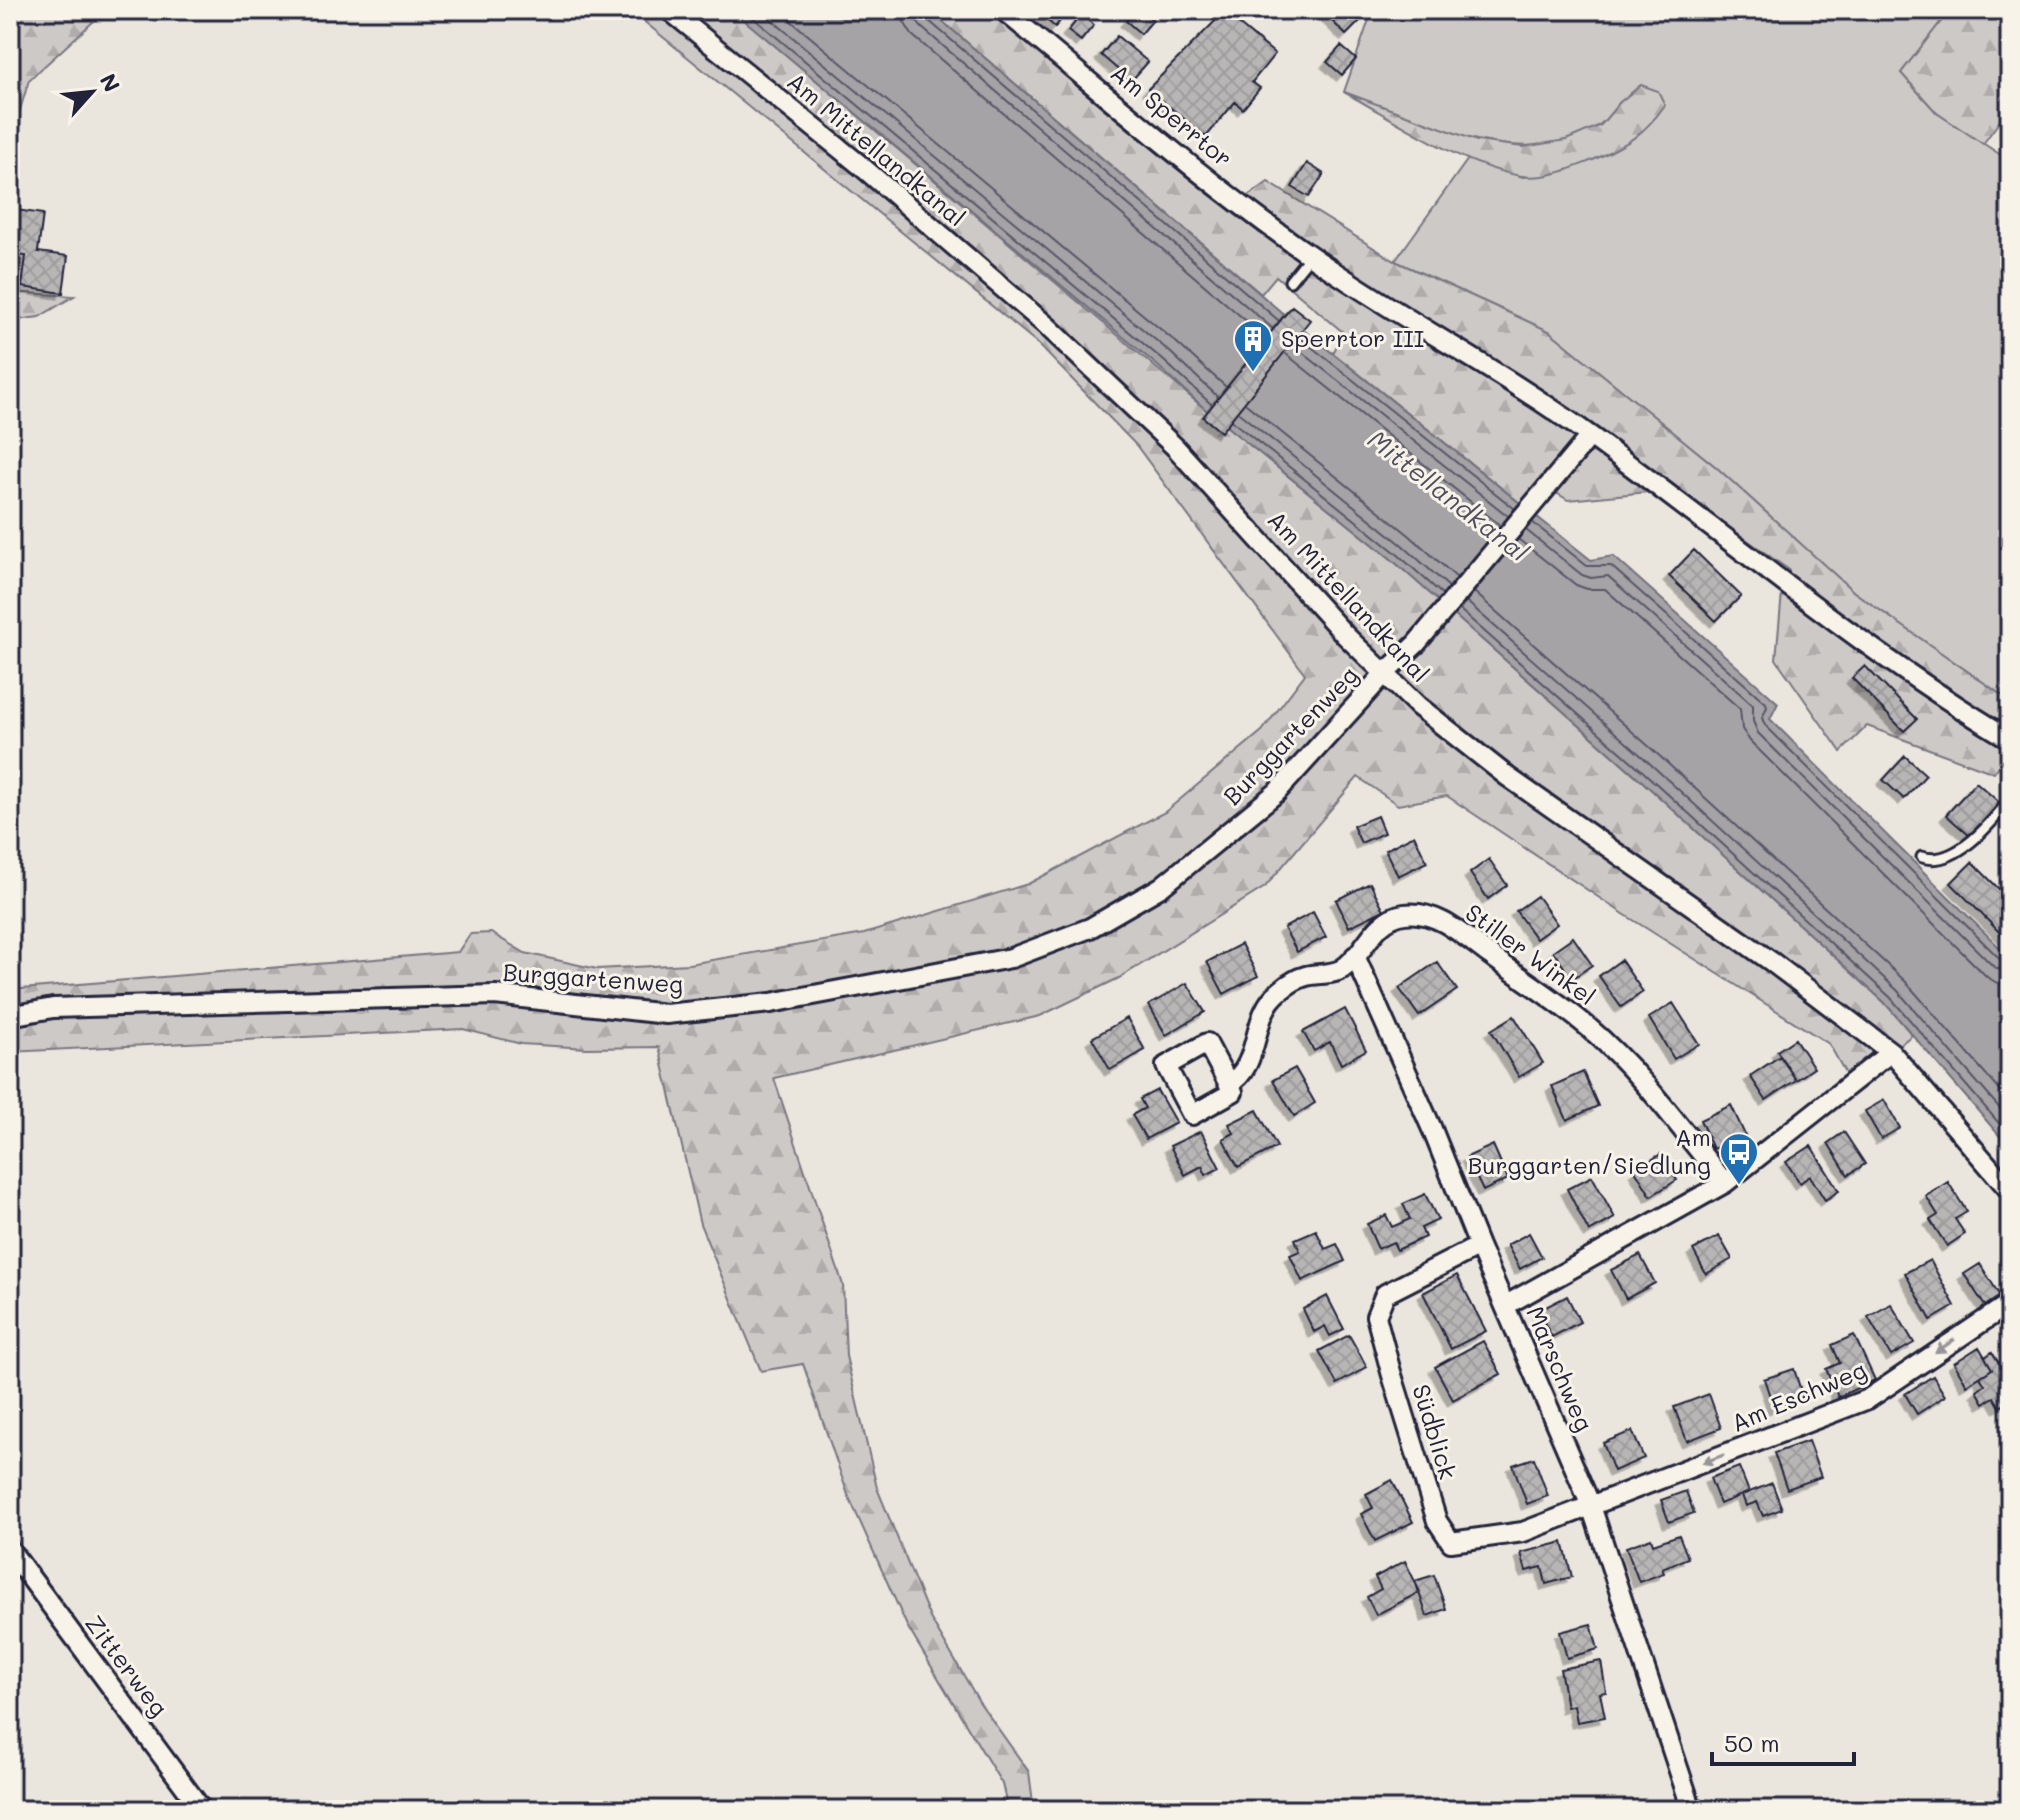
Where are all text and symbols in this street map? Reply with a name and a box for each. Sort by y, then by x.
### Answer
north arrow [52,52,132,132]
street label: Am Sperrtor [1105,56,1239,173]
street label: Am Mittellandkanal [781,65,972,233]
text: N [94,69,127,97]
building icon: Sperrtor III [1232,318,1274,373]
place label: Sperrtor III [1281,322,1424,353]
water label: Mittellandkanal [1361,422,1536,569]
street label: Am Mittellandkanal [1262,504,1437,688]
street label: Burggartenweg [1216,659,1364,811]
street label: Stiller Winkel [1460,896,1602,1011]
street label: Burggartenweg [502,956,684,999]
place label: Am Burggarten/Siedlung [1467,1121,1711,1180]
bus stop icon: Am Burggarten/Siedlung [1718,1131,1760,1186]
street label: Marschweg [1520,1301,1601,1436]
one-way arrow [1935,1338,1956,1353]
street label: Am Eschweg [1726,1353,1871,1438]
street label: Südblick [1406,1380,1464,1483]
one-way arrow [1701,1453,1725,1466]
street label: Zitterweg [79,1608,175,1722]
scale bar [1712,1716,1854,1766]
text: 50 m [1724,1727,1780,1758]

